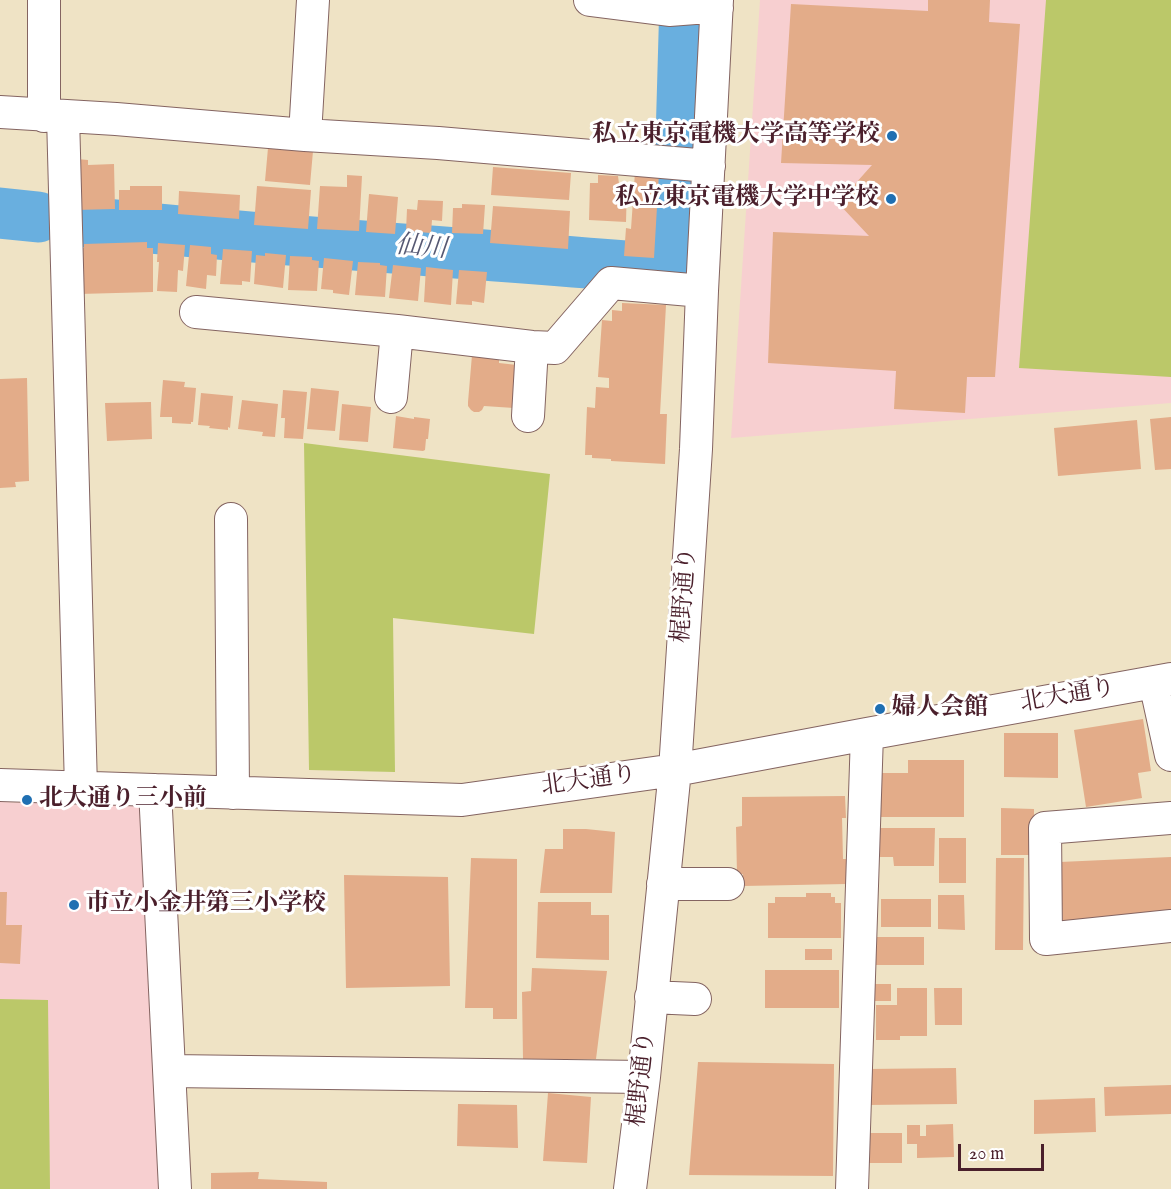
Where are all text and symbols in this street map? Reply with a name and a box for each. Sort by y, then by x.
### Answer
place label: 私立東京電機大学高等学校 [592,122,880,150]
marker: 私立東京電機大学高等学校 [885,129,899,143]
place label: 私立東京電機大学中学校 [615,185,879,213]
marker: 私立東京電機大学中学校 [884,192,898,206]
water label: 仙川 [394,231,448,267]
street label: 梶野通り [668,546,704,644]
street label: 北大通り [1018,674,1118,720]
place label: 婦人会館 [892,695,988,723]
marker: 婦人会館 [873,702,887,716]
street label: 北大通り [539,761,639,803]
place label: 北大通り三小前 [39,786,207,814]
marker: 北大通り三小前 [20,793,34,807]
place label: 市立小金井第三小学校 [86,891,326,919]
marker: 市立小金井第三小学校 [67,898,81,912]
street label: 梶野通り [624,1030,662,1128]
scale bar [961,1132,1046,1170]
text: 20 m [969,1143,1004,1166]

